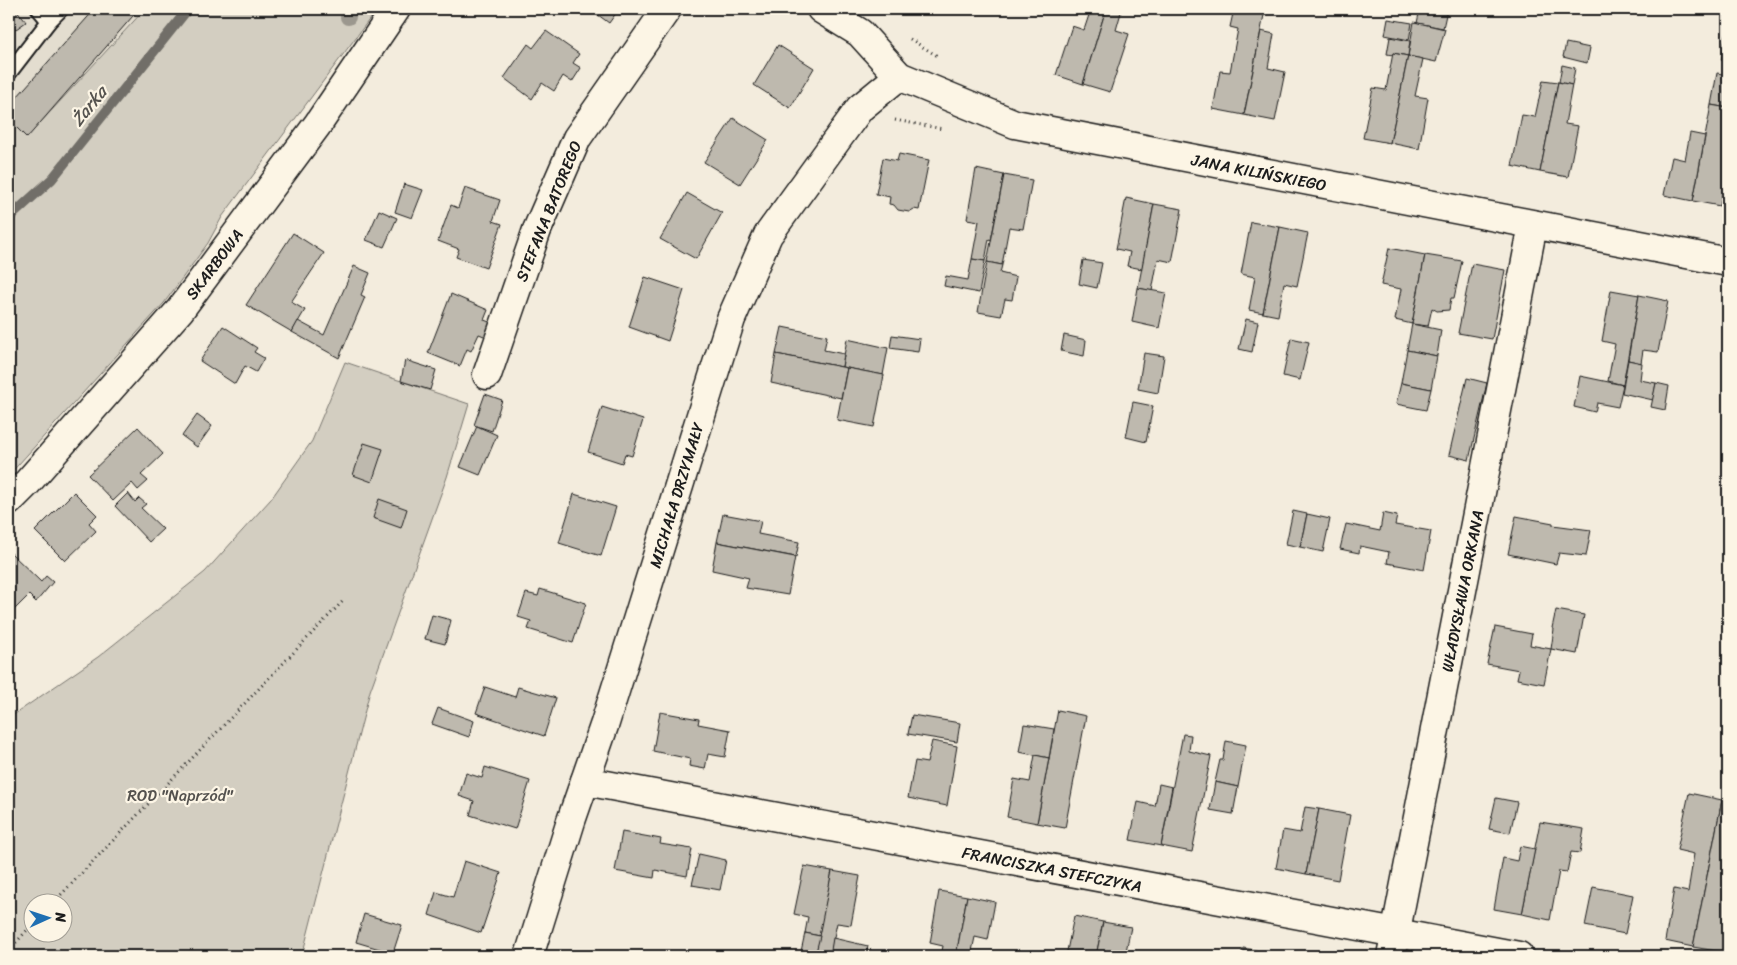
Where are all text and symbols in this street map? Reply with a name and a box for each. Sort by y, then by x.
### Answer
water label: Żarka [62,77,117,133]
street label: STEFANA BATOREGO [507,136,590,286]
street label: JANA KILIŃSKIEGO [1188,145,1329,200]
street label: SKARBOWA [178,222,251,306]
street label: MICHAŁA DRZYMAŁY [641,419,712,572]
street label: WŁADYSŁAWA ORKANA [1433,508,1492,674]
park label: ROD "Naprzód" [127,781,234,810]
street label: FRANCISZKA STEFCZYKA [960,838,1144,901]
north arrow [22,892,72,942]
text: N [48,911,73,923]

